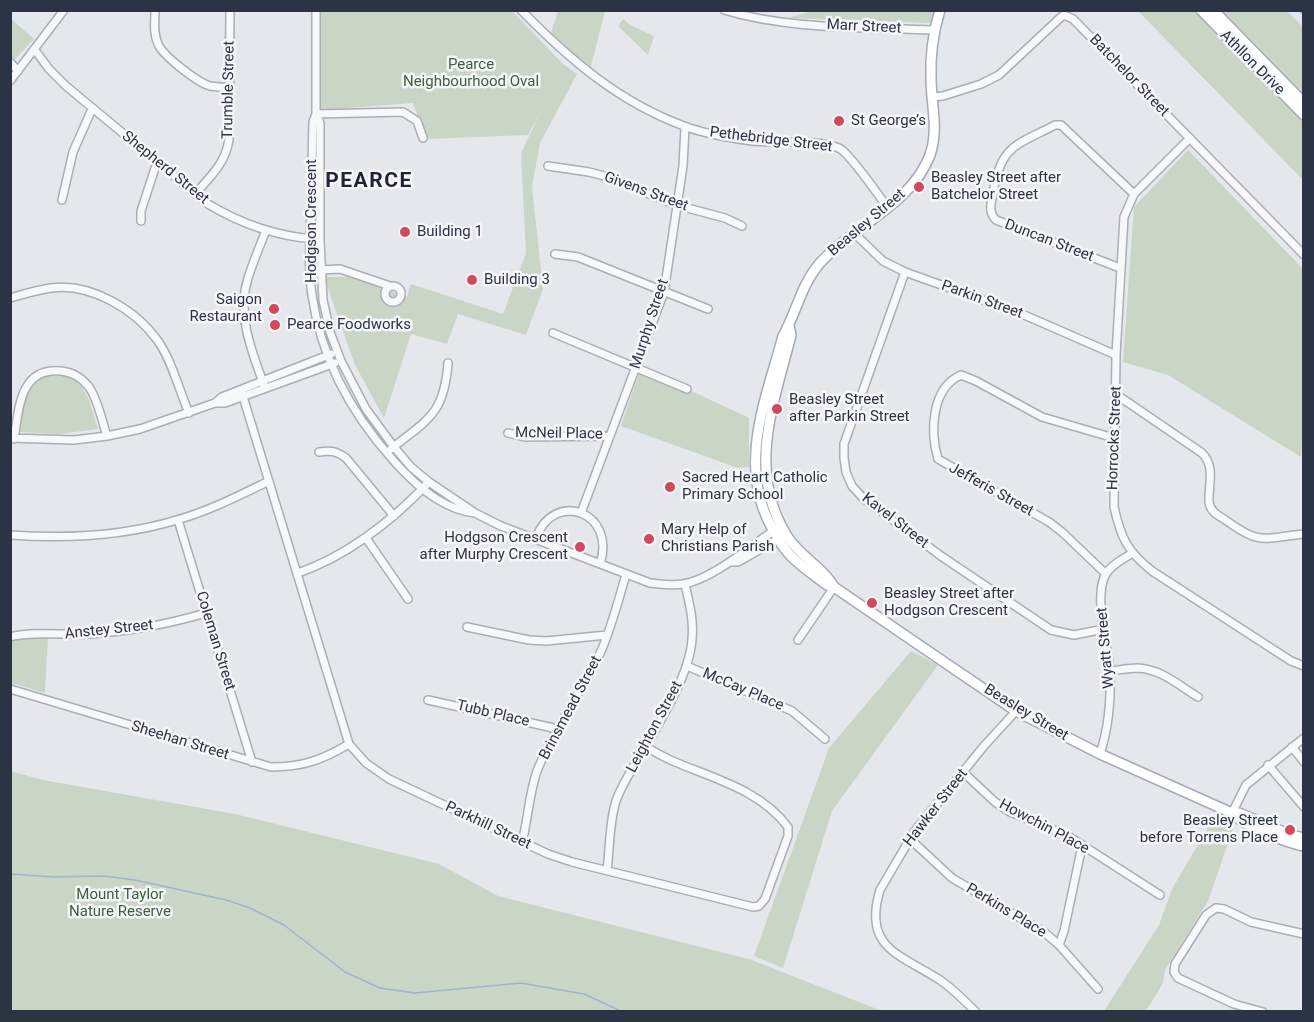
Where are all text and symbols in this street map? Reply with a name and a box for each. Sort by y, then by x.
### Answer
street label: Marr Street [826,16,902,38]
street label: Athllon Drive [1216,27,1288,99]
street label: Batchelor Street [1085,31,1173,121]
street label: Trumble Street [219,41,239,139]
park label: Pearce Neighbourhood Oval [403,56,539,91]
place label: St George’s [851,112,926,130]
marker: St George’s [832,114,846,128]
street label: Pethebridge Street [709,124,833,156]
street label: Shepherd Street [118,128,212,208]
street label: Hodgson Crescent [303,159,321,283]
street label: Givens Street [601,168,691,216]
district label: PEARCE [325,169,413,195]
place label: Beasley Street after Batchelor Street [931,169,1061,204]
marker: Beasley Street after Batchelor Street [912,180,926,194]
street label: Beasley Street [825,186,909,260]
street label: Duncan Street [1002,216,1096,266]
place label: Building 1 [417,223,483,241]
marker: Building 1 [398,225,412,239]
place label: Building 3 [484,271,550,289]
marker: Building 3 [465,273,479,287]
street label: Murphy Street [627,277,673,371]
street label: Parkin Street [939,277,1025,323]
place label: Saigon Restaurant [190,291,262,326]
marker: Saigon Restaurant [267,302,281,316]
place label: Pearce Foodworks [287,316,411,334]
marker: Pearce Foodworks [268,318,282,332]
street label: Horrocks Street [1104,386,1126,490]
place label: Beasley Street after Parkin Street [789,391,909,426]
marker: Beasley Street after Parkin Street [770,402,784,416]
street label: McNeil Place [515,424,603,444]
street label: Jefferis Street [945,459,1037,521]
place label: Sacred Heart Catholic Primary School [682,469,828,504]
marker: Sacred Heart Catholic Primary School [663,480,677,494]
street label: Kavel Street [858,489,932,553]
place label: Mary Help of Christians Parish [661,521,774,556]
place label: Hodgson Crescent after Murphy Crescent [420,529,568,564]
marker: Mary Help of Christians Parish [642,532,656,546]
marker: Hodgson Crescent after Murphy Crescent [573,540,587,554]
place label: Beasley Street after Hodgson Crescent [884,585,1014,620]
street label: Coleman Street [191,589,239,693]
marker: Beasley Street after Hodgson Crescent [865,596,879,610]
street label: Wyatt Street [1093,607,1119,689]
street label: Anstey Street [64,616,154,644]
street label: Brinsmead Street [536,653,606,763]
street label: McCay Place [700,665,786,715]
street label: Leighton Street [623,678,687,776]
street label: Beasley Street [981,681,1071,745]
street label: Tubb Place [455,697,531,731]
street label: Sheehan Street [129,718,231,764]
street label: Hawker Street [900,765,972,851]
street label: Howchin Place [996,796,1092,858]
street label: Parkhill Street [442,798,534,854]
place label: Beasley Street before Torrens Place [1140,812,1278,847]
marker: Beasley Street before Torrens Place [1283,823,1297,837]
street label: Perkins Place [963,880,1049,942]
park label: Mount Taylor Nature Reserve [69,886,171,921]

